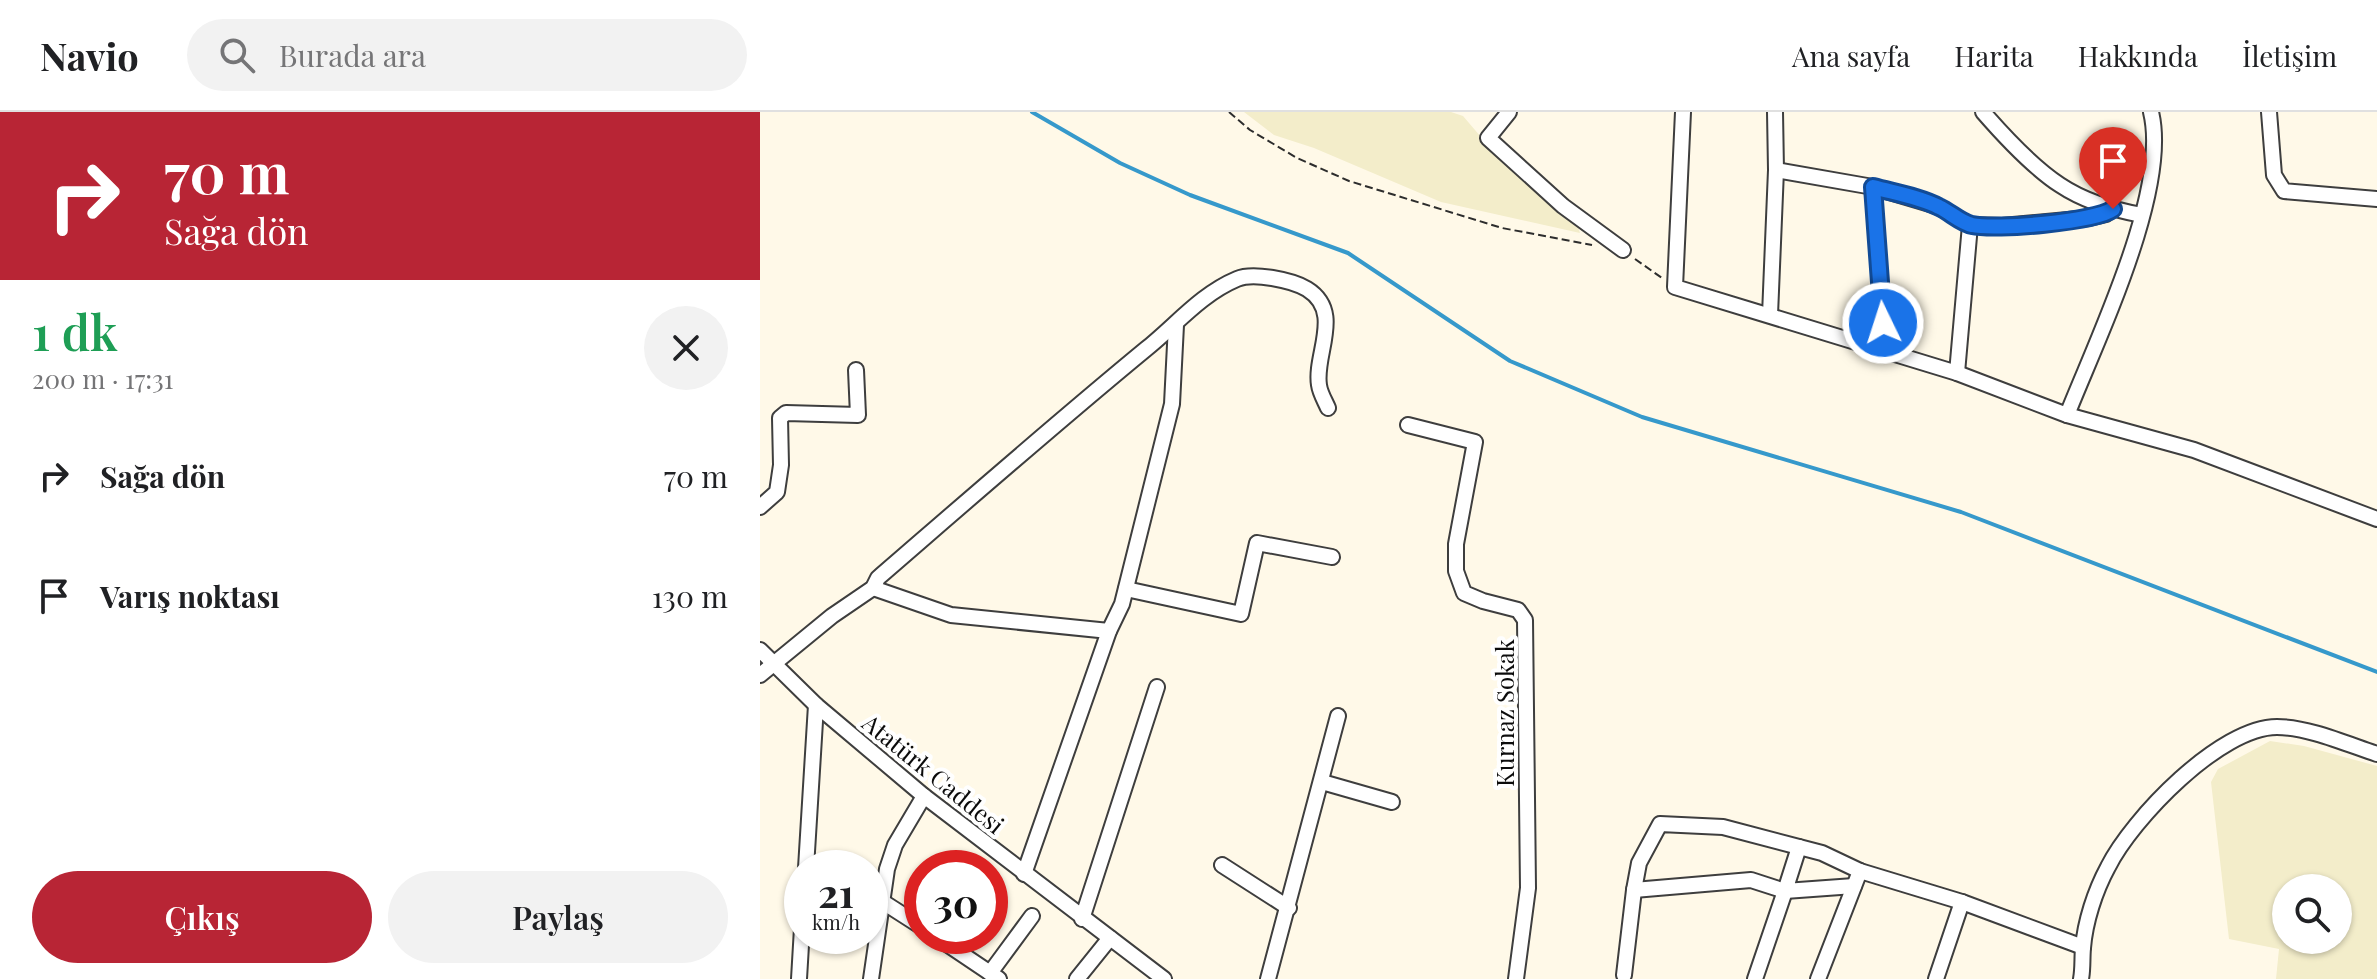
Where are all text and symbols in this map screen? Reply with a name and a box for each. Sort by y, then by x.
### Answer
search box [187,19,747,91]
text: Navio [40,30,139,81]
icon: search [215,33,259,77]
text: Burada ara [279,35,426,75]
text: Ana sayfa [1792,37,1910,74]
text: Harita [1954,37,2034,74]
text: Hakkında [2078,37,2198,74]
text: İletişim [2242,37,2337,74]
pin [2079,127,2147,209]
text: 70 m [164,134,289,209]
icon: arrive [2091,139,2135,183]
icon: right [32,144,136,248]
text: Sağa dön [164,206,309,254]
position arrow [1841,281,1925,365]
text: 1 dk [32,299,118,363]
button: close [644,306,728,390]
text: 200 m · 17:31 [32,361,173,396]
icon: right [32,454,76,498]
text: Sağa dön [100,456,225,496]
text: 70 m [664,456,728,496]
icon: arrive [32,574,76,618]
text: Varış noktası [100,576,280,616]
text: 130 m [652,576,728,616]
street label: Kurnaz Sokak [1488,638,1520,787]
street label: Atatürk Caddesi [856,705,1011,840]
speed limit sign: 30 [904,850,1008,954]
text: 21 [818,865,854,918]
button: Çıkış [32,871,372,963]
button: Paylaş [388,871,728,963]
map controls [2272,874,2352,954]
button: search [2272,874,2352,954]
text: km/h [812,908,860,935]

